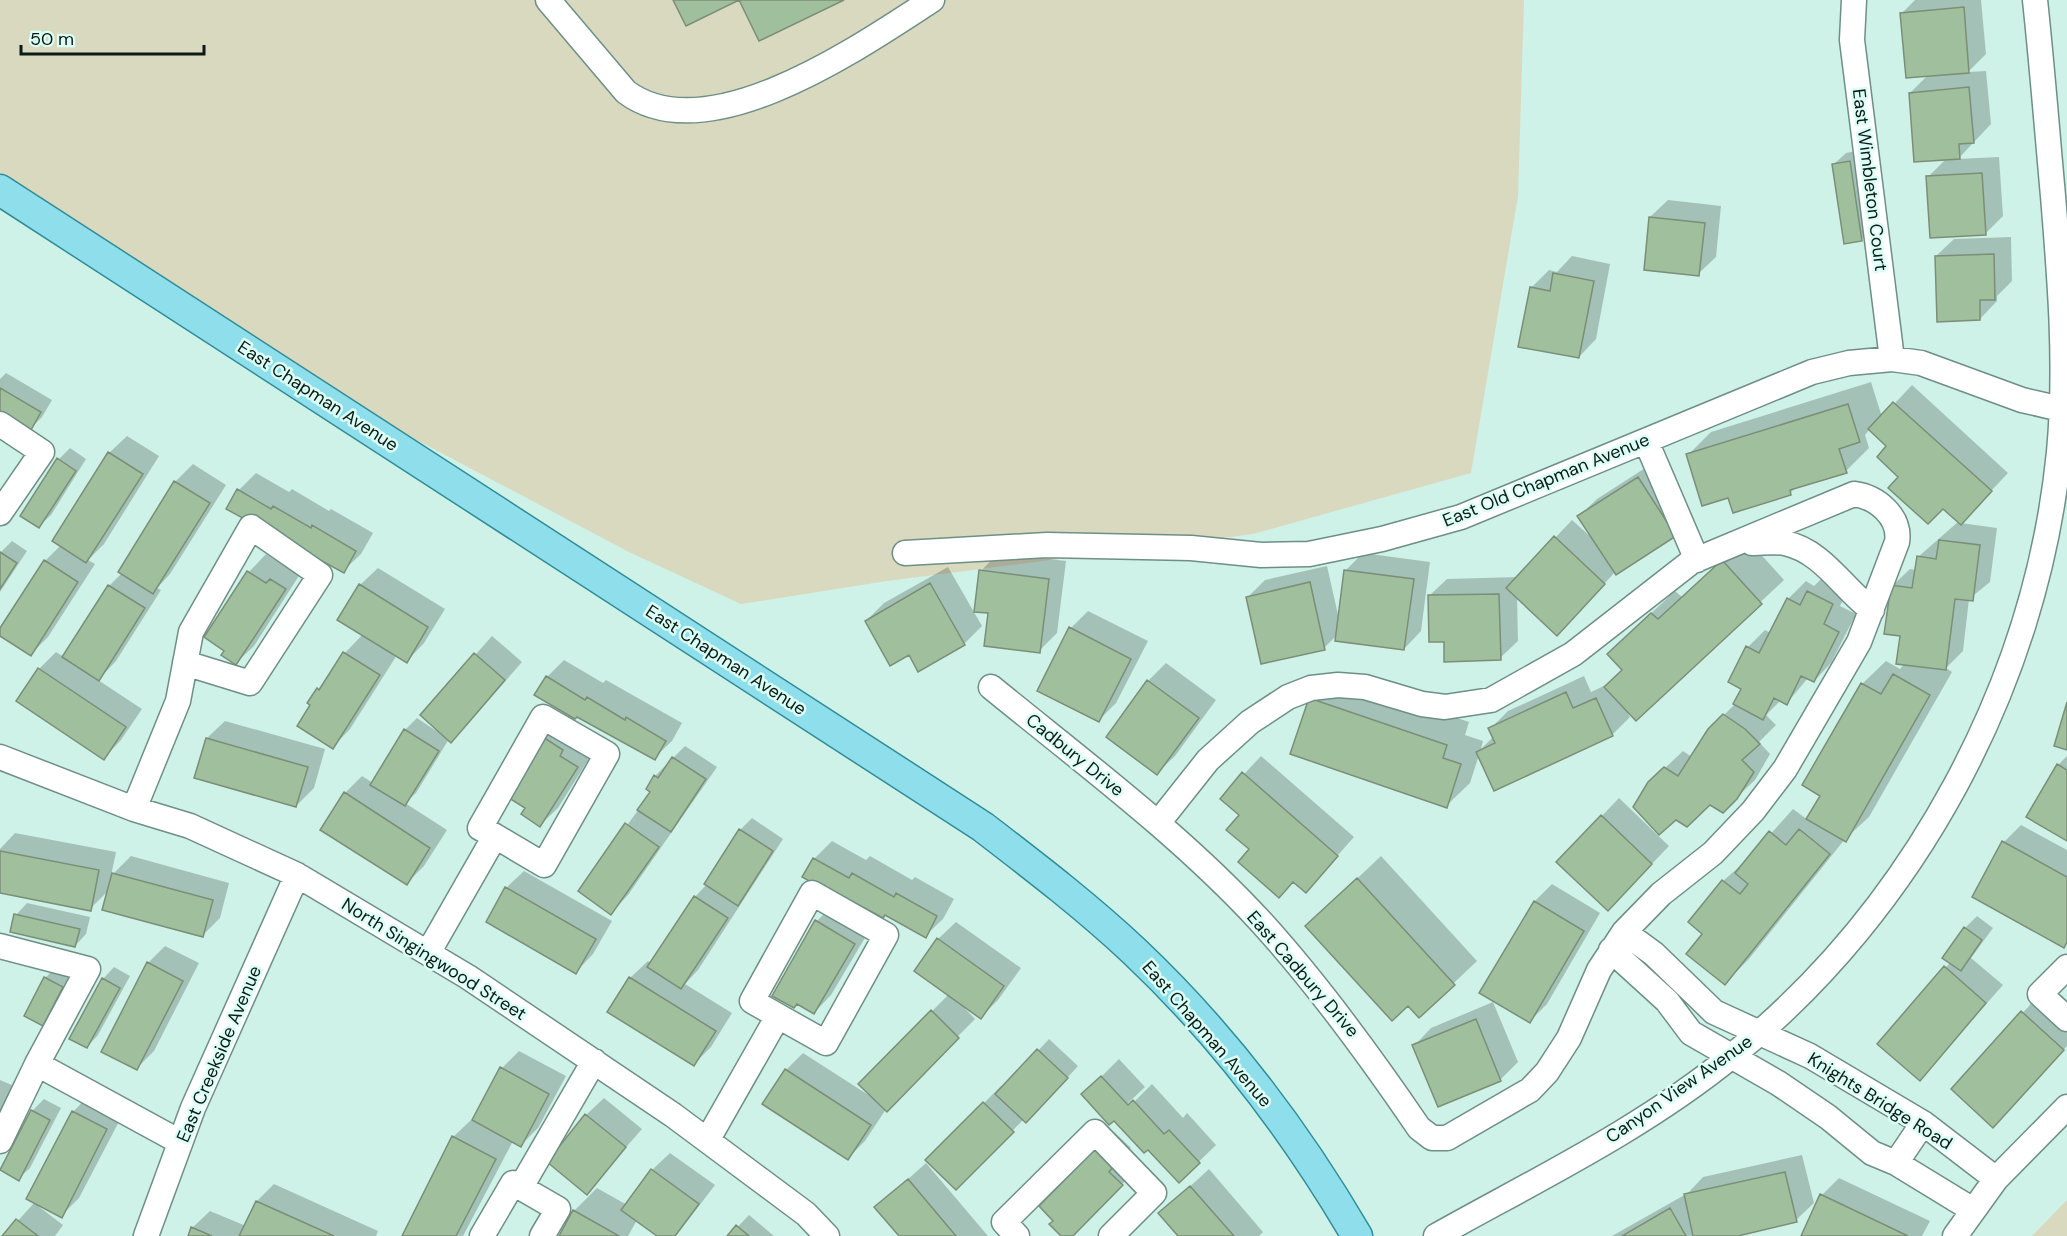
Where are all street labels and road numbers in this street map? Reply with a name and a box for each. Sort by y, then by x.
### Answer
street label: East Wimbleton Court [1847,87,1893,273]
street label: East Chapman Avenue [233,335,403,457]
street label: East Old Chapman Avenue [1439,427,1653,533]
street label: East Chapman Avenue [641,599,811,721]
street label: Cadbury Drive [1021,708,1129,802]
street label: North Singingwood Street [337,892,531,1026]
street label: East Cadbury Drive [1241,906,1365,1042]
street label: East Chapman Avenue [1137,956,1277,1112]
street label: East Creekside Avenue [171,962,267,1146]
street label: Canyon View Avenue [1601,1029,1757,1149]
street label: Knights Bridge Road [1803,1047,1957,1155]

